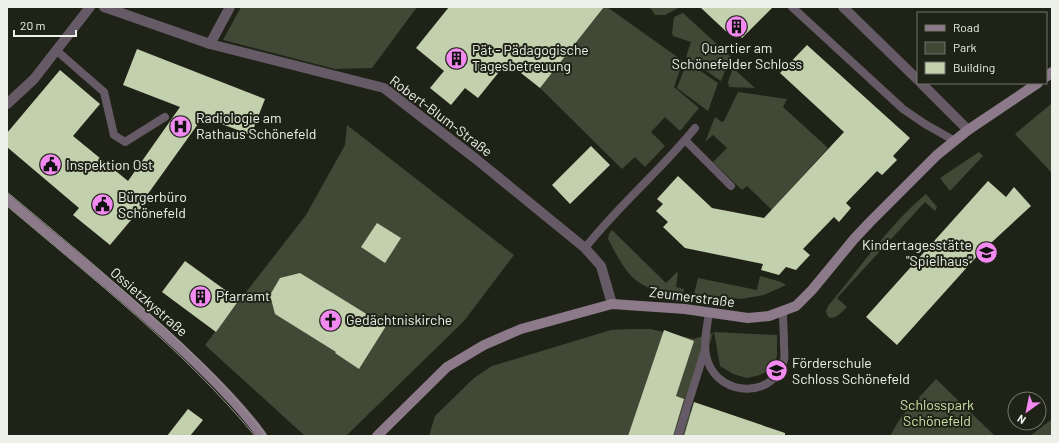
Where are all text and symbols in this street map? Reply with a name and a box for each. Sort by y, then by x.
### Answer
scale bar [14,12,76,38]
legend [917,12,1047,84]
building icon: Quartier am Schönefelder Schloss [724,13,750,39]
text: 20 m [20,18,46,32]
text: Road [953,20,980,34]
place label: Quartier am Schönefelder Schloss [672,39,802,72]
text: Park [953,40,977,54]
place label: Pät - Pädagogische Tagesbetreuung [472,41,589,74]
building icon: Pät - Pädagogische Tagesbetreuung [444,45,470,71]
text: Building [953,60,995,74]
street label: Robert-Blum-Straße [387,71,496,160]
place label: Radiologie am Rathaus Schönefeld [196,109,316,142]
hospital icon: Radiologie am Rathaus Schönefeld [168,113,194,139]
public building icon: Inspektion Ost [38,152,64,178]
place label: Inspektion Ost [66,156,153,173]
place label: Bürgerbüro Schönefeld [118,188,187,221]
public building icon: Bürgerbüro Schönefeld [89,192,115,218]
place label: Kindertagesstätte "Spielhaus" [862,236,972,269]
school or university icon: Kindertagesstätte "Spielhaus" [974,240,1000,266]
street label: Ossietzkystraße [107,264,191,340]
building icon: Pfarramt [188,283,214,309]
street label: Zeumerstraße [648,283,736,310]
place label: Pfarramt [216,287,270,304]
church icon: Gedächtniskirche [317,307,343,333]
place label: Gedächtniskirche [346,311,452,328]
place label: Förderschule Schloss Schönefeld [792,354,910,387]
school or university icon: Förderschule Schloss Schönefeld [763,358,789,384]
north arrow [1007,391,1047,431]
park label: Schlosspark Schönefeld [900,396,974,429]
text: N [1015,412,1028,427]

